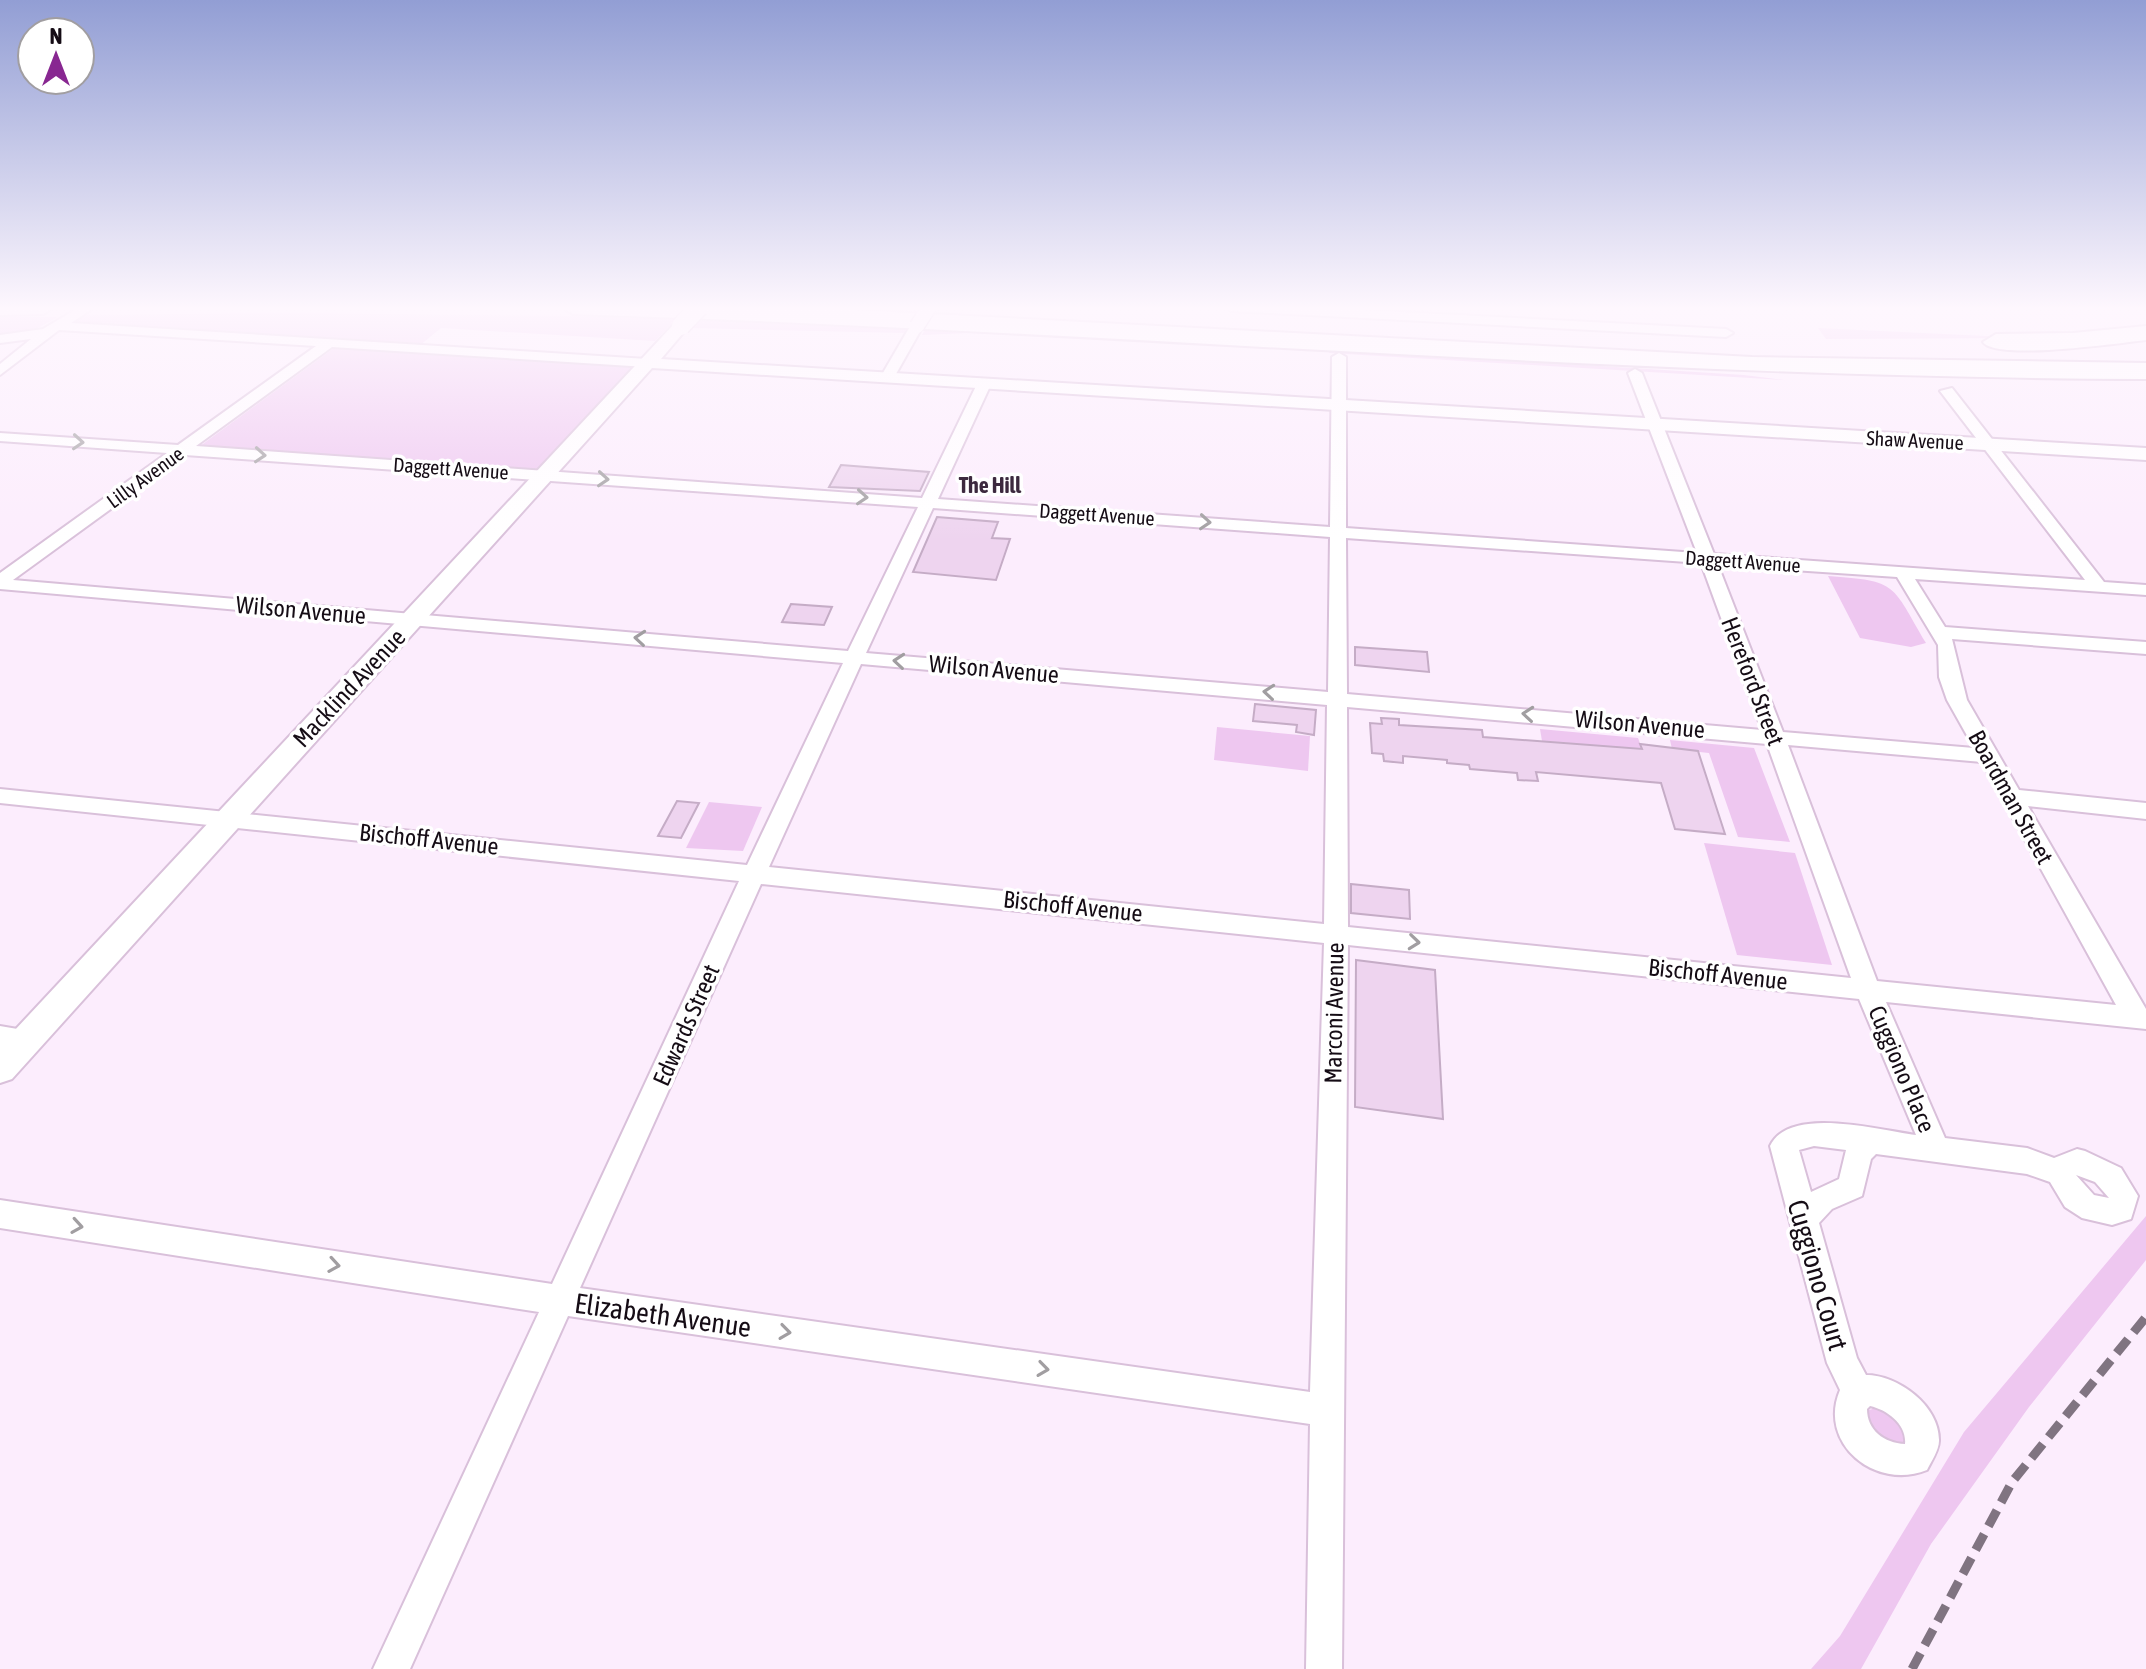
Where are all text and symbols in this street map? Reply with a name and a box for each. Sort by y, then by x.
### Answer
north arrow [16,16,96,96]
text: N [50,23,62,49]
street label: Shaw Avenue [1866,426,1964,454]
one-way arrow [72,433,85,450]
street label: Lilly Avenue [102,442,188,512]
one-way arrow [254,446,267,463]
street label: Daggett Avenue [393,452,509,484]
one-way arrow [597,470,610,487]
district label: The Hill [959,472,1022,498]
one-way arrow [856,488,869,505]
street label: Daggett Avenue [1039,498,1155,530]
one-way arrow [1199,513,1212,530]
street label: Daggett Avenue [1685,545,1801,577]
street label: Wilson Avenue [235,591,367,629]
street label: Hereford Street [1716,613,1790,749]
street label: Macklind Avenue [288,623,410,753]
one-way arrow [633,630,646,647]
street label: Wilson Avenue [928,650,1060,688]
one-way arrow [892,652,905,669]
one-way arrow [1262,684,1275,701]
street label: Wilson Avenue [1574,705,1706,743]
one-way arrow [1521,706,1534,723]
street label: Boardman Street [1963,726,2059,868]
street label: Bischoff Avenue [358,818,500,860]
street label: Bischoff Avenue [1002,885,1144,927]
one-way arrow [1408,934,1421,951]
street label: Marconi Avenue [1319,942,1349,1084]
street label: Bischoff Avenue [1647,953,1789,995]
street label: Edwards Street [647,960,725,1090]
street label: Cuggiono Place [1863,1002,1941,1136]
street label: Cuggiono Court [1781,1196,1855,1354]
one-way arrow [70,1217,84,1234]
one-way arrow [327,1256,341,1273]
street label: Elizabeth Avenue [573,1287,753,1343]
one-way arrow [778,1323,792,1340]
one-way arrow [1036,1360,1049,1377]

